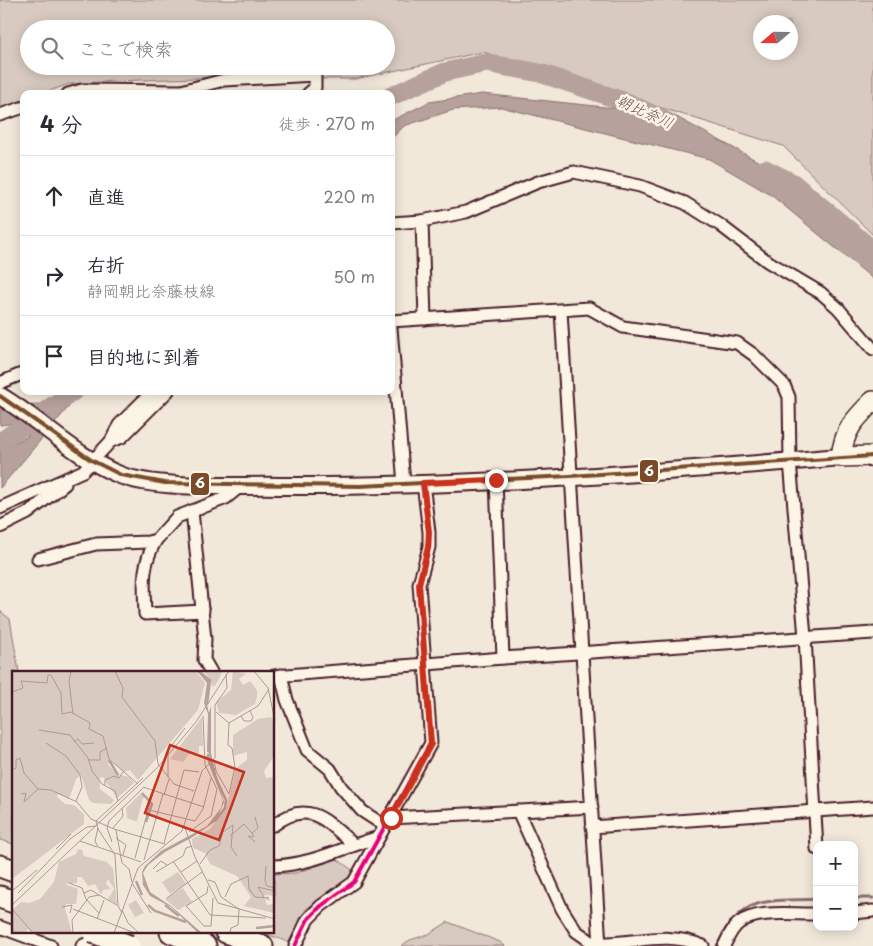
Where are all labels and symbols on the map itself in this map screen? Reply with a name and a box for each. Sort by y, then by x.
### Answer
north arrow [753,15,798,60]
water label: 朝比奈川 [614,88,678,133]
line badge: 6 [639,459,659,483]
text: 6 [644,460,654,481]
route end [485,469,508,492]
line badge: 6 [190,472,210,496]
text: 6 [195,472,205,493]
inset map [12,671,275,934]
route start [380,807,403,830]

